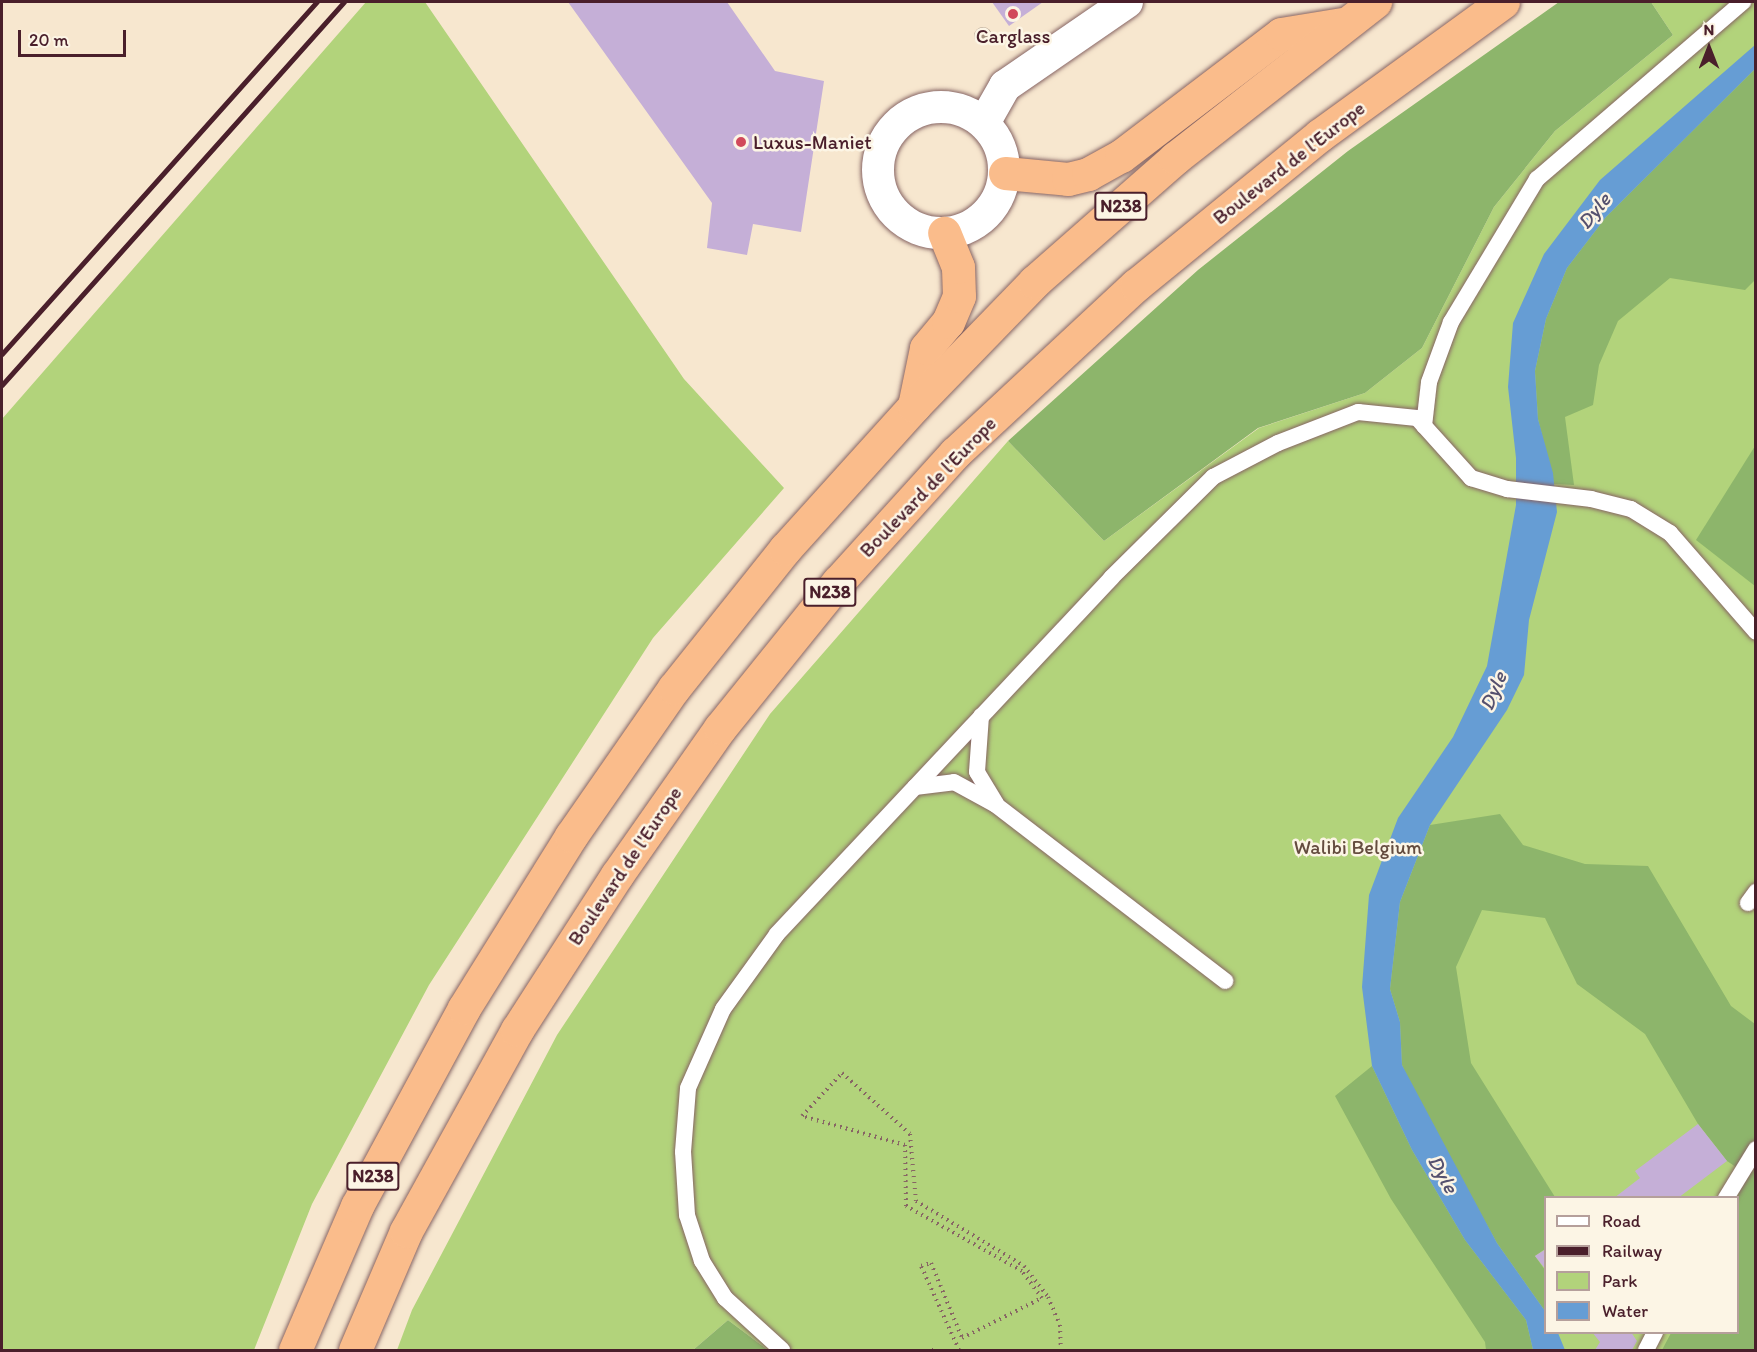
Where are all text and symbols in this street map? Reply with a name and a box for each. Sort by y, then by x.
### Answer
marker: Carglass [1006,7,1020,21]
scale bar [21,18,129,56]
north arrow [1679,18,1739,78]
text: N [1704,20,1714,39]
place label: Carglass [976,24,1050,48]
text: 20 m [29,29,69,51]
street label: Boulevard de l'Europe [1208,96,1370,230]
place label: Luxus-Maniet [753,130,872,154]
marker: Luxus-Maniet [734,135,748,149]
water label: Dyle [1572,188,1616,234]
road number: N238 [1094,191,1148,221]
street label: Boulevard de l'Europe [854,411,1002,563]
road number: N238 [803,577,857,607]
water label: Dyle [1474,668,1512,714]
street label: Boulevard de l'Europe [563,782,687,950]
park label: Walibi Belgium [1294,835,1422,859]
water label: Dyle [1422,1151,1464,1197]
road number: N238 [346,1161,400,1191]
legend [1544,1196,1739,1334]
text: Road [1602,1210,1641,1232]
text: Railway [1602,1240,1662,1262]
text: Park [1602,1270,1637,1292]
text: Water [1602,1300,1648,1322]

